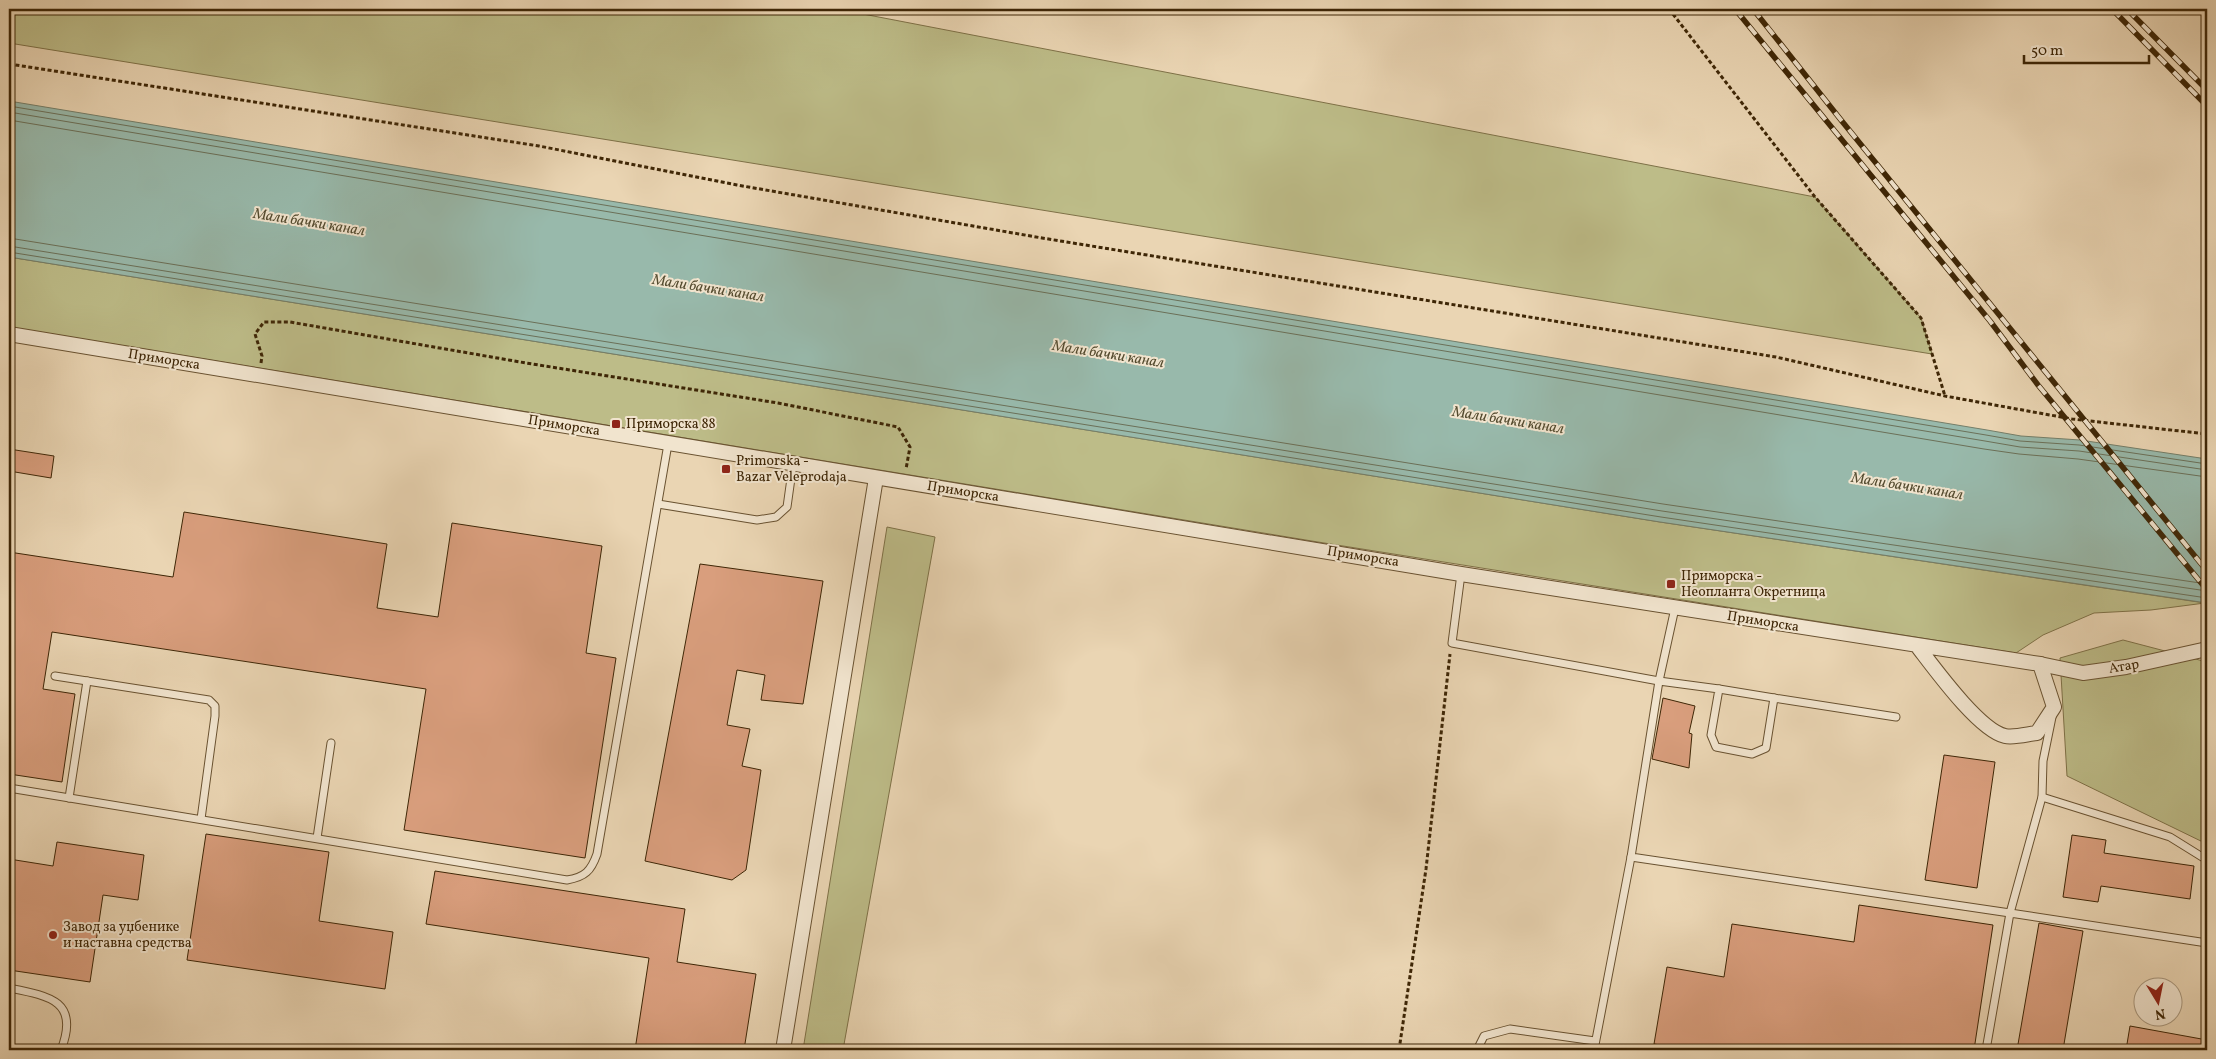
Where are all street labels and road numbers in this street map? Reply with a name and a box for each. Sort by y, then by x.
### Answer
street label: Приморска [127,345,201,375]
street label: Приморска [527,411,601,441]
street label: Приморска [926,477,1000,507]
street label: Приморска [1326,542,1400,572]
street label: Приморска [1726,607,1800,637]
street label: Атар [2107,655,2141,679]

